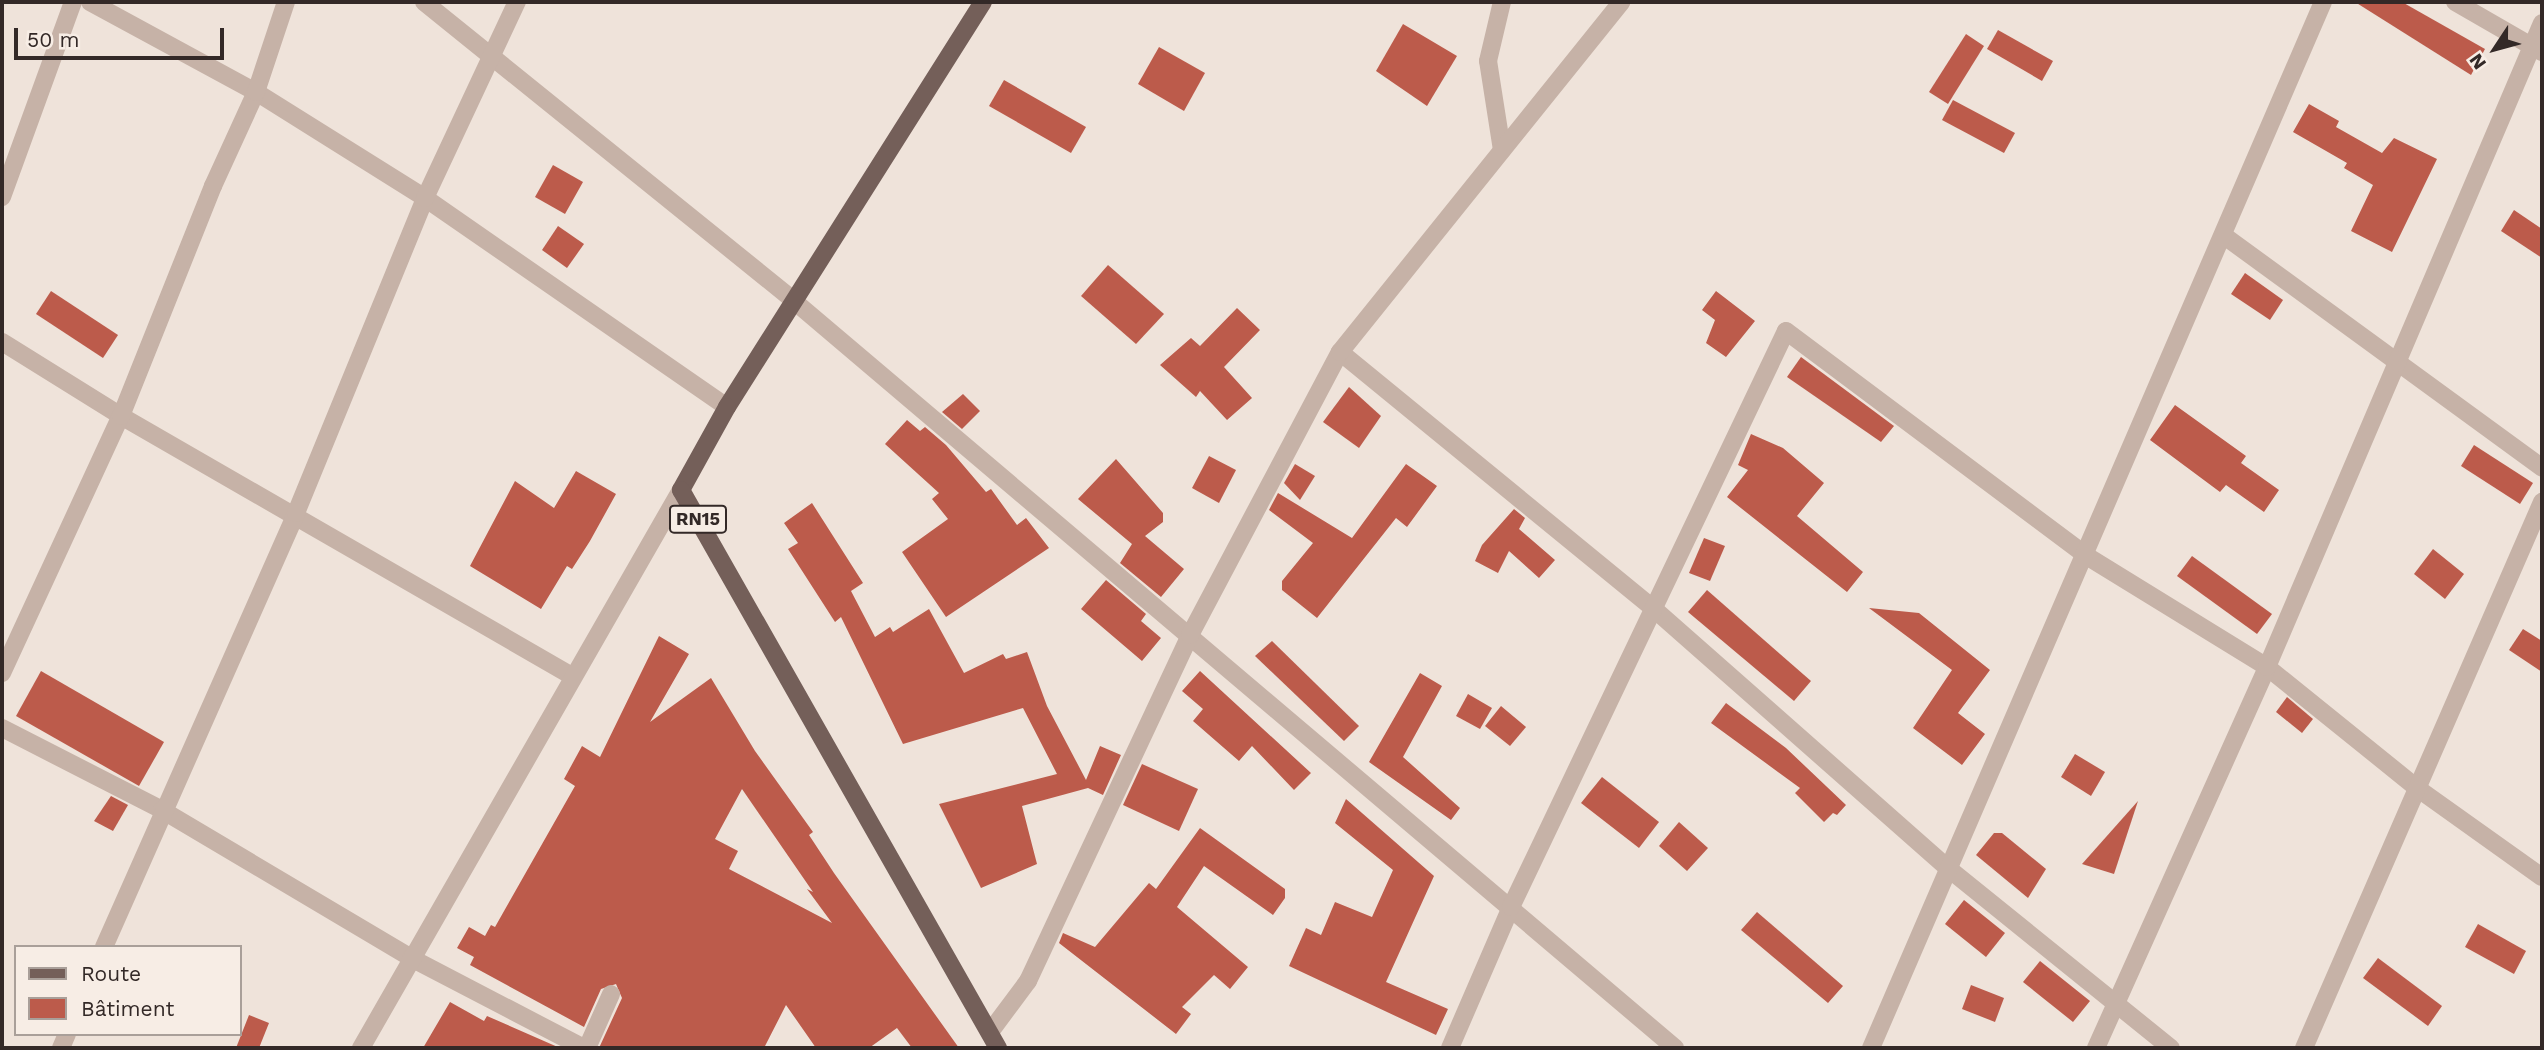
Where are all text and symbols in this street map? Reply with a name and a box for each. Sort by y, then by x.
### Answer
scale bar [18,14,228,58]
north arrow [2460,14,2530,84]
text: 50 m [27,27,79,52]
text: N [2464,49,2491,74]
road number: RN15 [668,504,728,534]
legend [14,945,242,1036]
text: Route [81,961,141,986]
text: Bâtiment [81,996,174,1021]

